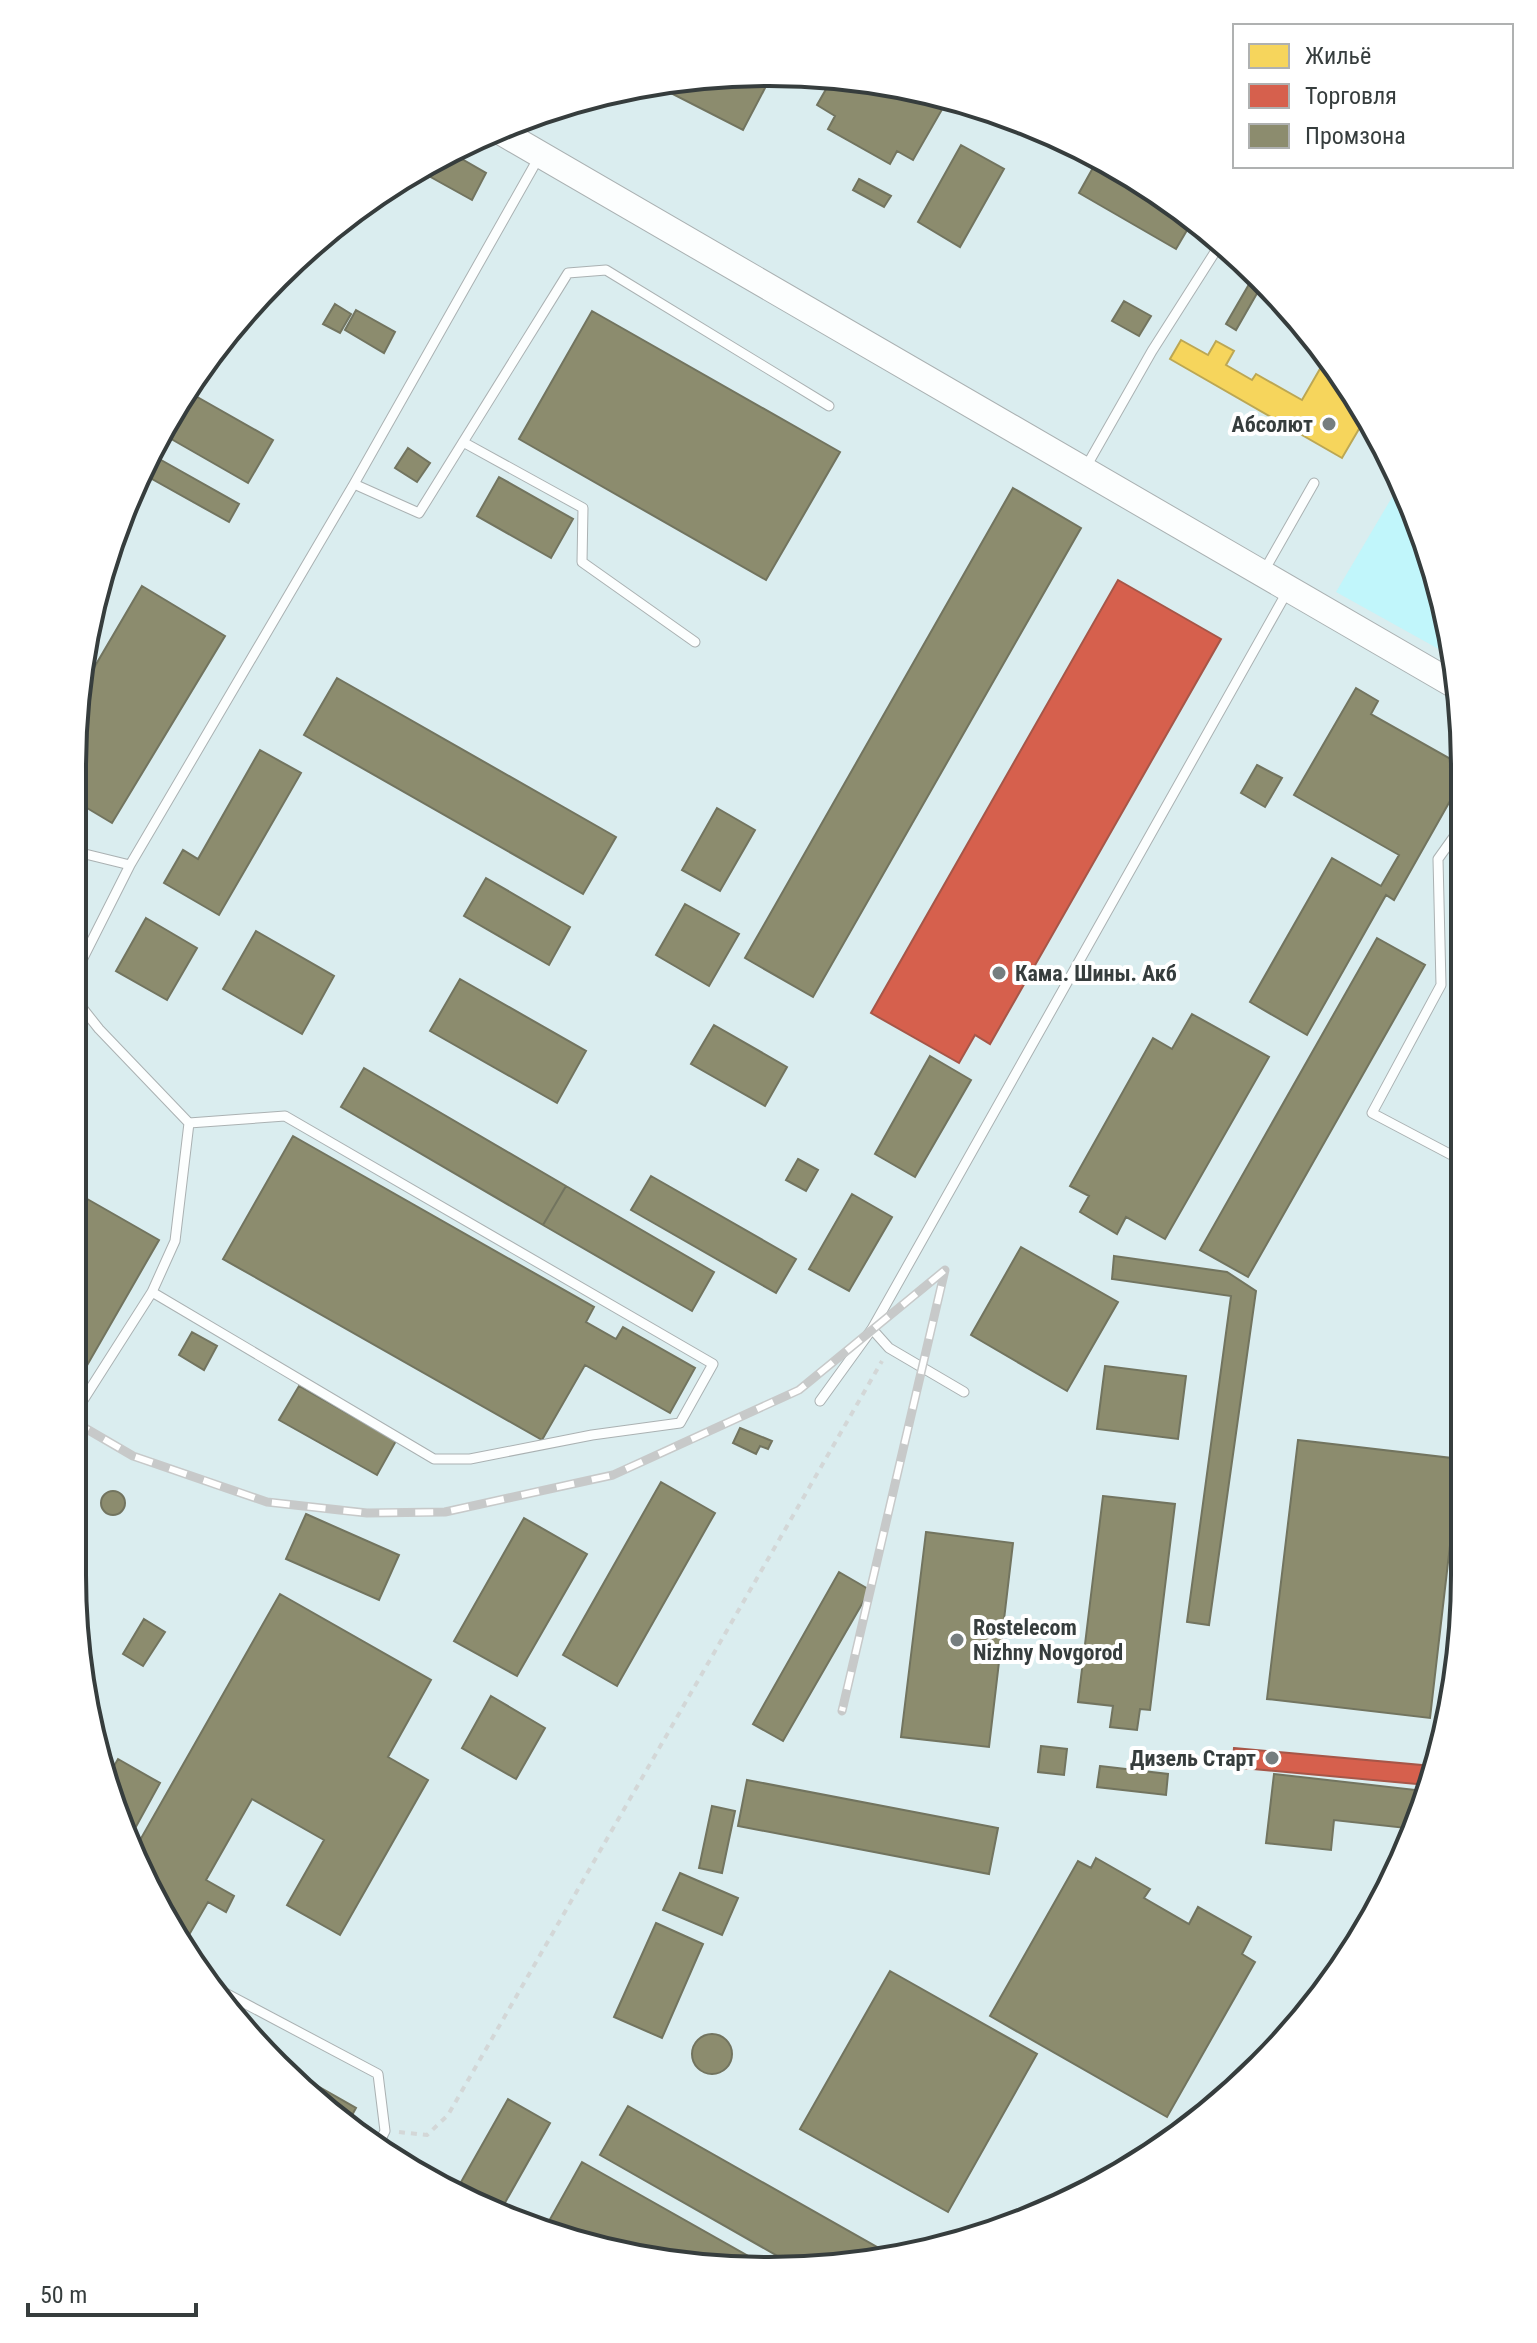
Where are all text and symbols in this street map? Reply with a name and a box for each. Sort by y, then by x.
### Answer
legend [1233,24,1513,168]
text: Жильё [1305,42,1371,70]
text: Торговля [1305,82,1397,110]
text: Промзона [1305,122,1406,150]
place label: Абсолют [1232,412,1313,437]
marker: Абсолют [1320,415,1338,433]
place label: Кама. Шины. Акб [1015,961,1177,986]
marker: Кама. Шины. Акб [990,964,1008,982]
place label: Rostelecom Nizhny Novgorod [973,1615,1123,1665]
marker: Rostelecom Nizhny Novgorod [948,1631,966,1649]
place label: Дизель Старт [1130,1746,1256,1771]
marker: Дизель Старт [1263,1749,1281,1767]
scale bar [28,2267,196,2317]
text: 50 m [40,2281,87,2309]

